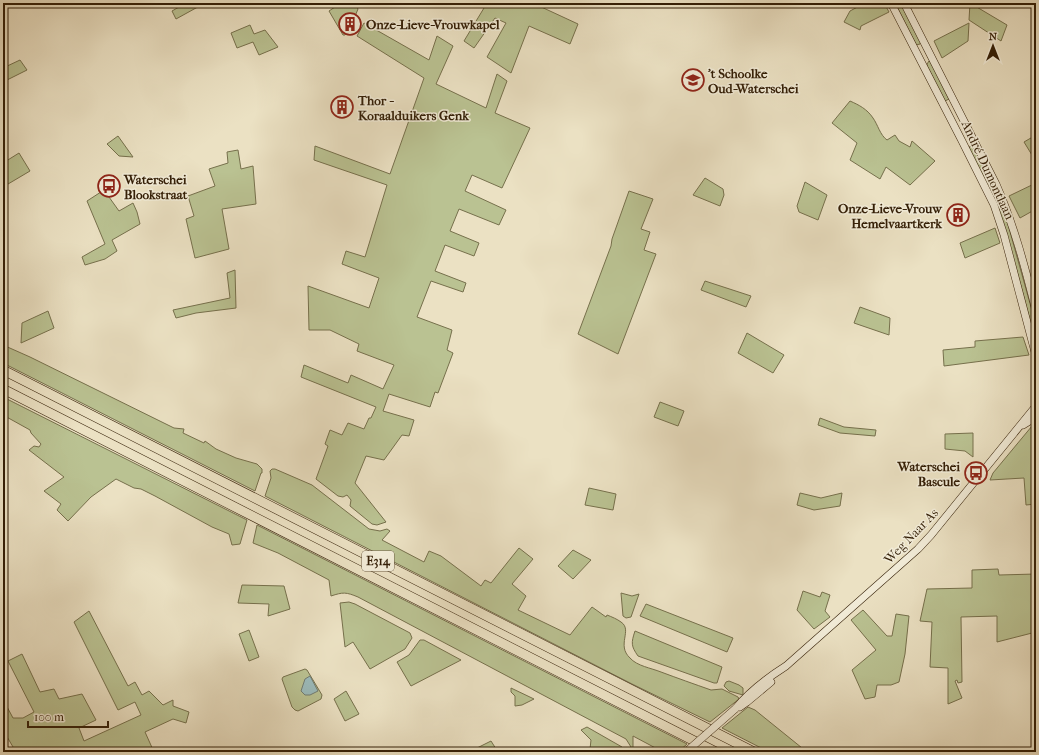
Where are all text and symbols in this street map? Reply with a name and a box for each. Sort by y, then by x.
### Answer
building icon: Onze-Lieve-Vrouwkapel [337,11,363,37]
place label: Onze-Lieve-Vrouwkapel [366,17,500,33]
north arrow [973,26,1013,66]
text: N [989,30,998,43]
place label: 't Schoolke Oud-Waterschei [707,66,799,96]
school or university icon: 't Schoolke Oud-Waterschei [680,67,706,93]
place label: Thor - Koraalduikers Genk [357,93,470,123]
building icon: Thor - Koraalduikers Genk [329,94,355,120]
street label: André Dumontlaan [958,117,1018,222]
place label: Waterschei Blookstraat [123,172,188,202]
bus stop icon: Waterschei Blookstraat [96,173,122,199]
place label: Onze-Lieve-Vrouw Hemelvaartkerk [838,201,943,231]
building icon: Onze-Lieve-Vrouw Hemelvaartkerk [945,202,971,228]
place label: Waterschei Bascule [897,459,961,489]
bus stop icon: Waterschei Bascule [963,460,989,486]
street label: Weg Naar As [880,505,941,568]
road number: E314 [362,551,394,571]
scale bar [28,703,108,729]
text: 100 m [34,710,64,724]

